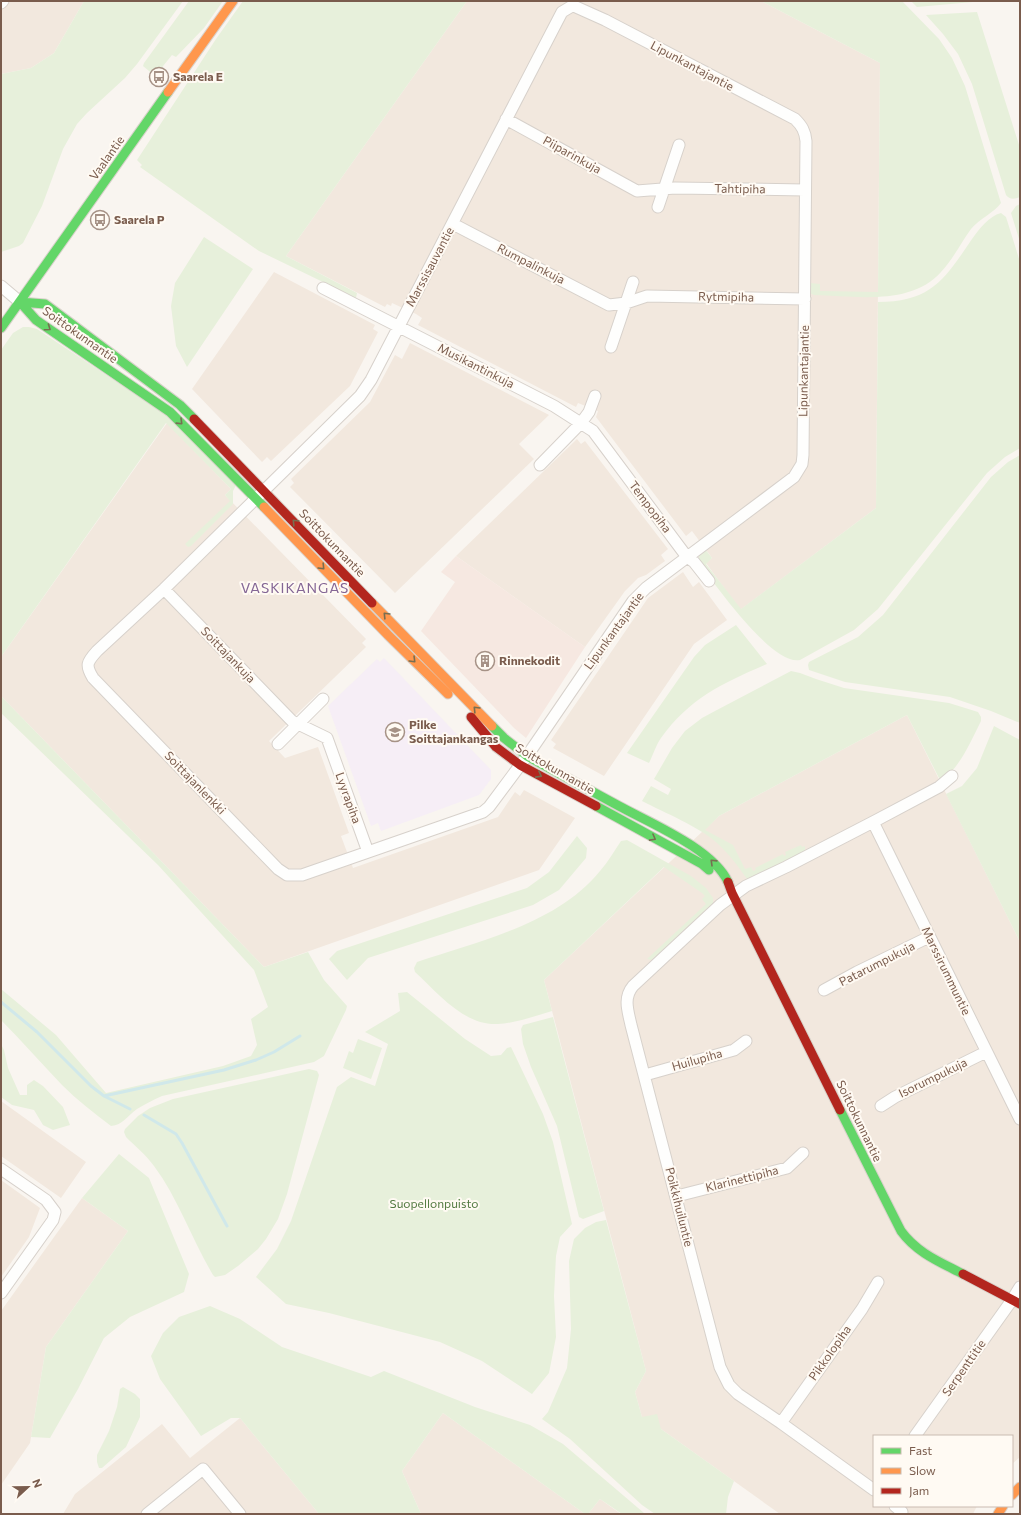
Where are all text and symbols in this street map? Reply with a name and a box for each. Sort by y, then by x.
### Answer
street label: Lipunkantajantie [649,37,736,93]
bus stop icon: Saarela E [148,66,170,88]
place label: Saarela E [173,69,223,83]
street label: Piiparinkuja [541,132,604,176]
street label: Vaalantie [86,133,126,182]
street label: Tahtipiha [714,181,766,195]
bus stop icon: Saarela P [89,209,111,231]
place label: Saarela P [114,212,165,226]
street label: Marssisauvantie [402,224,456,309]
street label: Rumpalinkuja [495,240,568,286]
street label: Rytmipiha [698,289,754,303]
street label: Soittokunnantie [40,303,121,365]
one-way arrow [44,323,51,331]
street label: Lipunkantajantie [795,325,811,417]
street label: Musikantinkuja [436,340,517,390]
one-way arrow [175,417,183,425]
street label: Tempopiha [627,478,675,535]
street label: Soittokunnantie [297,506,369,579]
one-way arrow [292,519,300,527]
one-way arrow [317,562,325,570]
district label: VASKIKANGAS [241,579,349,596]
street label: Lipunkantajantie [580,589,646,672]
one-way arrow [384,613,391,620]
street label: Soittajankuja [199,623,259,685]
building icon: Rinnekodit [474,650,496,672]
place label: Rinnekodit [499,653,560,667]
one-way arrow [408,655,416,663]
one-way arrow [473,706,481,714]
place label: Pilke Soittajankangas [409,717,499,745]
school or university icon: Pilke Soittajankangas [384,721,406,743]
street label: Soittokunnantie [514,740,597,796]
street label: Soittajanlenkki [162,748,229,817]
street label: Lyyrapiha [333,770,365,825]
one-way arrow [535,770,542,778]
one-way arrow [649,833,656,840]
one-way arrow [710,860,718,867]
street label: Marssirummuntie [919,924,974,1017]
street label: Patarumpukuja [836,938,917,988]
street label: Huilupiha [670,1045,724,1073]
street label: Isorumpukuja [896,1055,969,1100]
street label: Soittokunnantie [834,1078,886,1163]
street label: Klarinettipiha [704,1162,780,1194]
street label: Poikkihuiluntie [663,1166,697,1248]
park label: Suopellonpuisto [390,1196,478,1210]
street label: Pikkolopiha [805,1322,853,1383]
street label: Serpenttitie [939,1336,988,1398]
legend [873,1435,1013,1507]
text: Fast [909,1443,932,1457]
text: Slow [909,1463,936,1477]
north arrow [8,1467,48,1507]
text: N [30,1477,45,1489]
text: Jam [909,1483,929,1498]

